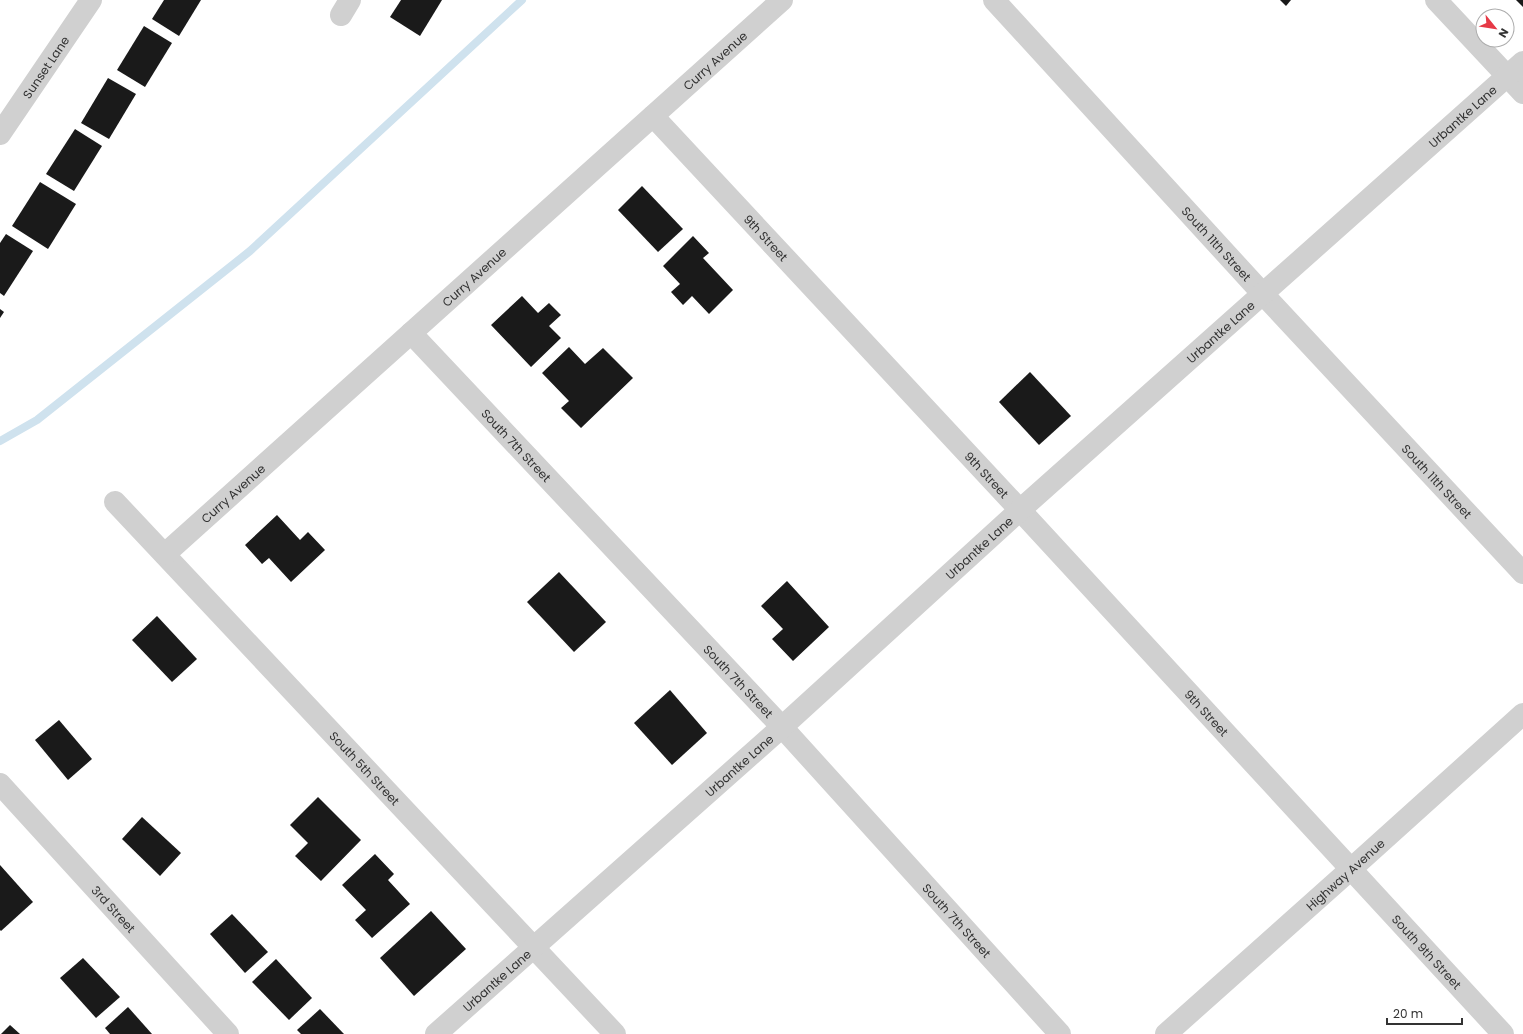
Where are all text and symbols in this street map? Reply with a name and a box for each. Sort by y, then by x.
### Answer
north arrow [1475,8,1515,48]
text: N [1495,25,1513,41]
street label: Curry Avenue [679,27,751,94]
street label: Sunset Lane [18,32,73,102]
street label: Urbantke Lane [1425,81,1500,151]
street label: South 11th Street [1178,202,1255,285]
street label: 9th Street [740,210,792,264]
street label: Curry Avenue [438,243,510,310]
street label: Urbantke Lane [1183,296,1258,367]
street label: South 7th Street [478,405,555,485]
street label: South 11th Street [1398,440,1476,522]
street label: 9th Street [961,448,1013,502]
street label: Curry Avenue [197,460,269,527]
street label: Urbantke Lane [941,512,1016,583]
street label: South 7th Street [700,641,777,721]
street label: 9th Street [1181,686,1233,740]
street label: South 5th Street [326,727,404,809]
street label: Urbantke Lane [701,730,777,800]
street label: Highway Avenue [1302,834,1388,914]
street label: South 7th Street [919,880,995,961]
street label: 3rd Street [88,882,140,936]
street label: South 9th Street [1388,911,1466,993]
street label: Urbantke Lane [459,945,534,1015]
scale bar [1387,1000,1462,1026]
text: 20 m [1393,1005,1423,1022]

